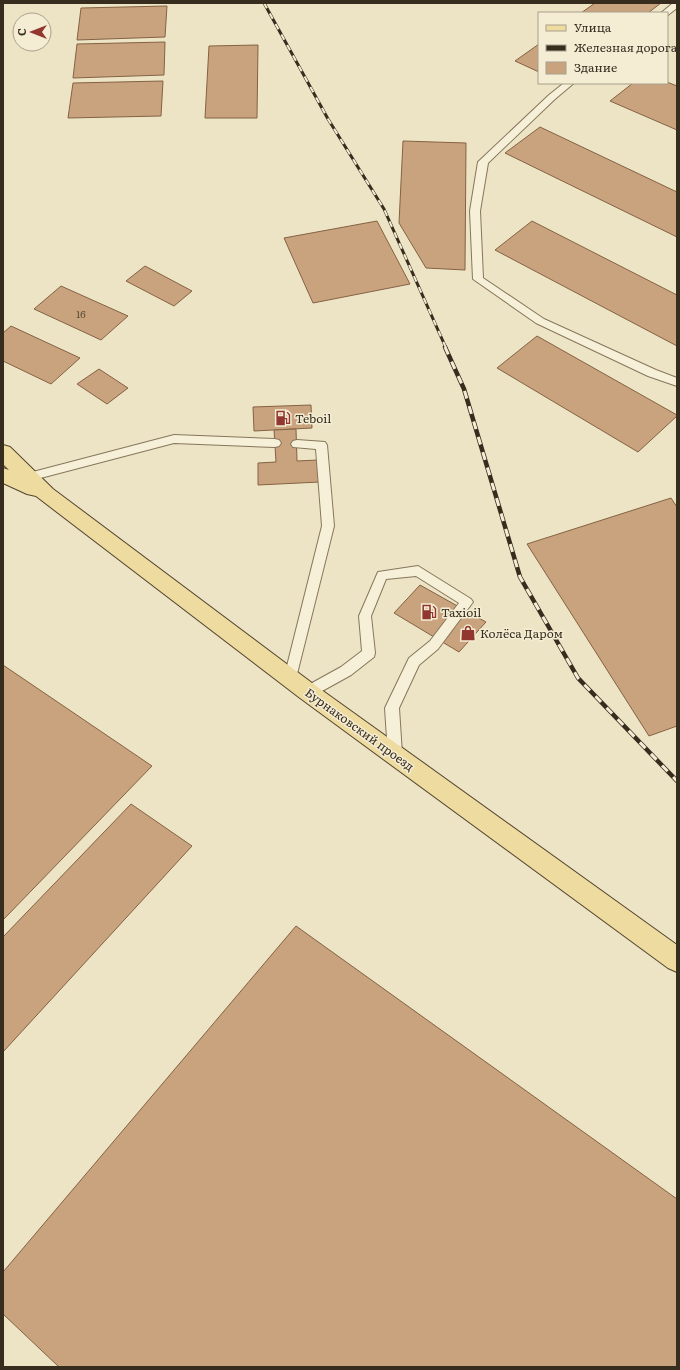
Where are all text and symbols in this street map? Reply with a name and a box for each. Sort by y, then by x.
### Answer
north arrow [12,12,52,52]
legend [538,12,668,84]
text: Улица [574,18,612,36]
text: С [13,28,29,36]
text: Железная дорога [574,38,678,56]
text: Здание [574,58,617,76]
house number: 16 [76,306,86,321]
fuel station icon: Teboil [274,409,292,427]
place label: Teboil [295,409,331,427]
fuel station icon: Taxioil [420,603,438,621]
place label: Taxioil [441,603,481,621]
shop icon: Колёса Даром [459,624,477,642]
place label: Колёса Даром [480,624,563,642]
street label: Бурнаковский проезд [302,683,418,775]

